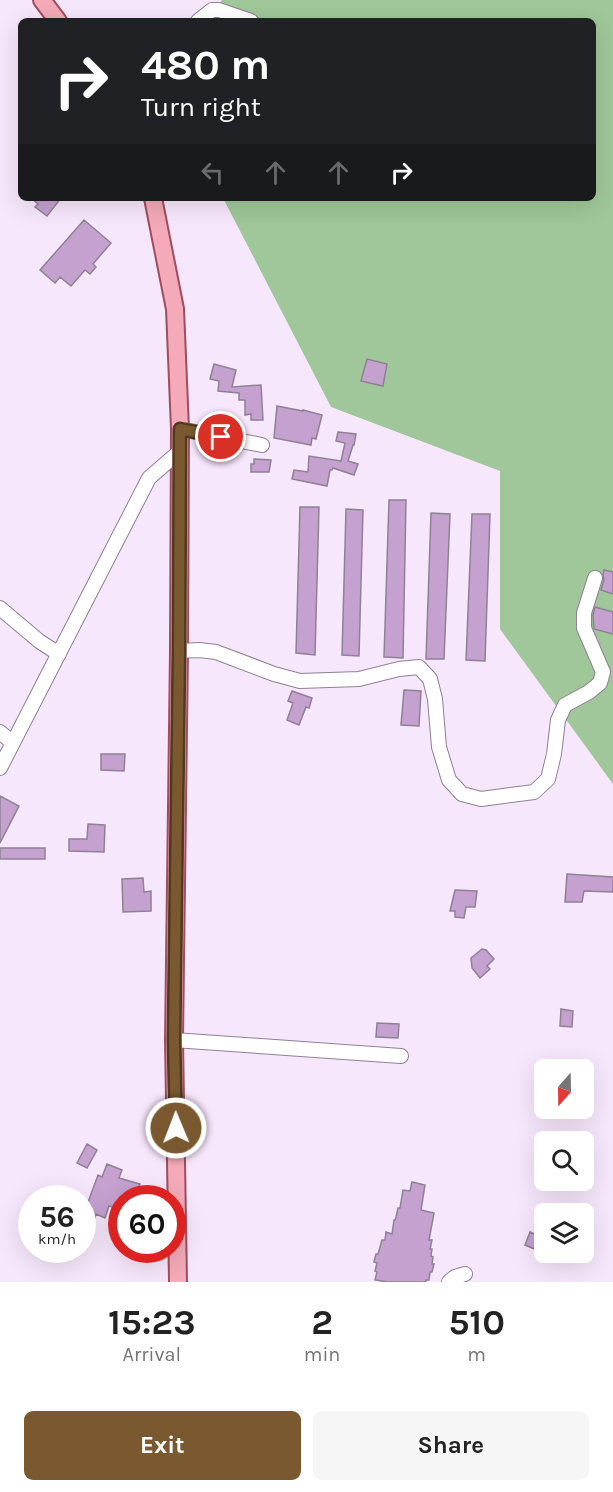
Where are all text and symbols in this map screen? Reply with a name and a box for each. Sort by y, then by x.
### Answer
text: 480 m [141,40,270,90]
icon: right [42,42,120,120]
text: Turn right [141,91,261,123]
icon: left [196,156,229,189]
icon: ahead [259,156,292,189]
icon: ahead [322,156,355,189]
icon: right [385,156,418,189]
pin [195,411,246,462]
icon: arrive [204,420,237,453]
north arrow [534,1059,594,1119]
map controls [534,1059,594,1263]
position arrow [144,1096,208,1160]
button: search [534,1131,594,1191]
speed limit sign: 60 [108,1185,186,1263]
text: 56 [39,1199,75,1235]
button: layers [534,1203,594,1263]
text: km/h [38,1230,76,1248]
text: 15:23 [108,1301,196,1343]
text: 2 [311,1301,333,1343]
text: 510 [448,1301,505,1343]
text: Arrival [123,1343,181,1366]
text: min [304,1343,340,1366]
text: m [467,1343,486,1366]
button: Exit [24,1411,301,1480]
button: Share [313,1411,589,1480]

